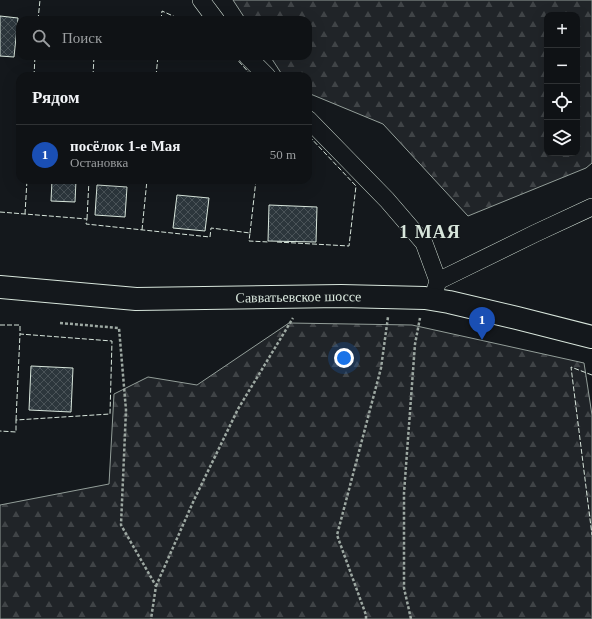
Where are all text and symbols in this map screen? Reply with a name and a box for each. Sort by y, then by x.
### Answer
map controls [544,12,580,156]
button: + [544,12,580,48]
search box [16,16,312,60]
icon: search [30,27,52,49]
text: Поиск [62,30,102,46]
button: − [544,48,580,84]
button: locate [544,84,580,120]
text: Рядом [32,88,80,107]
button: layers [544,120,580,156]
text: посёлок 1-е Мая [70,138,180,154]
text: 1 [42,147,48,162]
text: 50 m [270,147,296,162]
text: Остановка [70,155,128,170]
district label: 1 МАЯ [399,222,461,242]
street label: Савватьевское шоссе [235,289,362,306]
pin: 1 [469,307,495,340]
your location [334,348,354,368]

